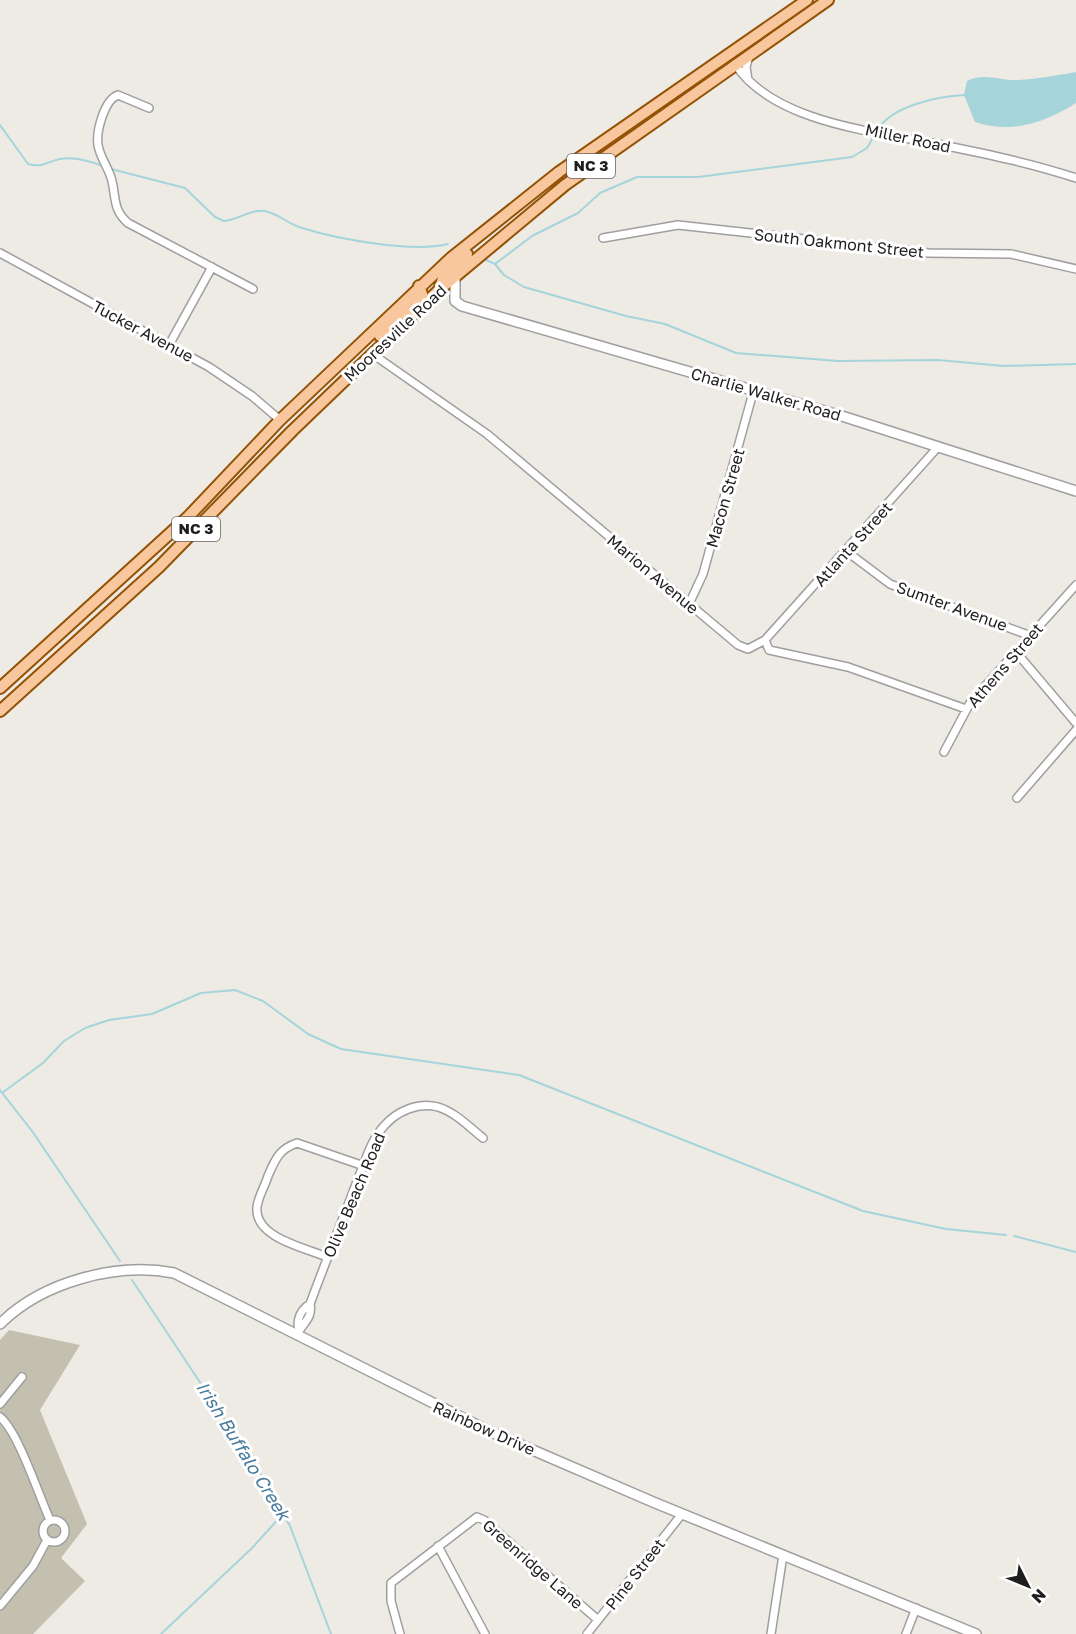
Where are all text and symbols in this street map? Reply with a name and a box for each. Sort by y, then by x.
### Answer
street label: Miller Road [863,119,953,157]
road number: NC 3 [567,154,615,178]
street label: South Oakmont Street [753,224,925,262]
street label: Mooresville Road [340,280,450,386]
street label: Tucker Avenue [89,296,197,366]
street label: Charlie Walker Road [689,363,843,425]
street label: Macon Street [701,446,749,550]
street label: Atlanta Street [810,498,896,590]
road number: NC 3 [172,517,220,541]
street label: Marion Avenue [603,530,703,618]
street label: Sumter Avenue [894,577,1010,635]
street label: Athens Street [963,619,1047,711]
street label: Olive Beach Road [319,1129,389,1261]
water label: Irish Buffalo Creek [192,1377,296,1526]
street label: Rainbow Drive [430,1397,538,1459]
street label: Greenridge Lane [479,1515,587,1613]
street label: Pine Street [601,1534,669,1614]
north arrow [998,1556,1058,1616]
text: N [1028,1585,1050,1608]

